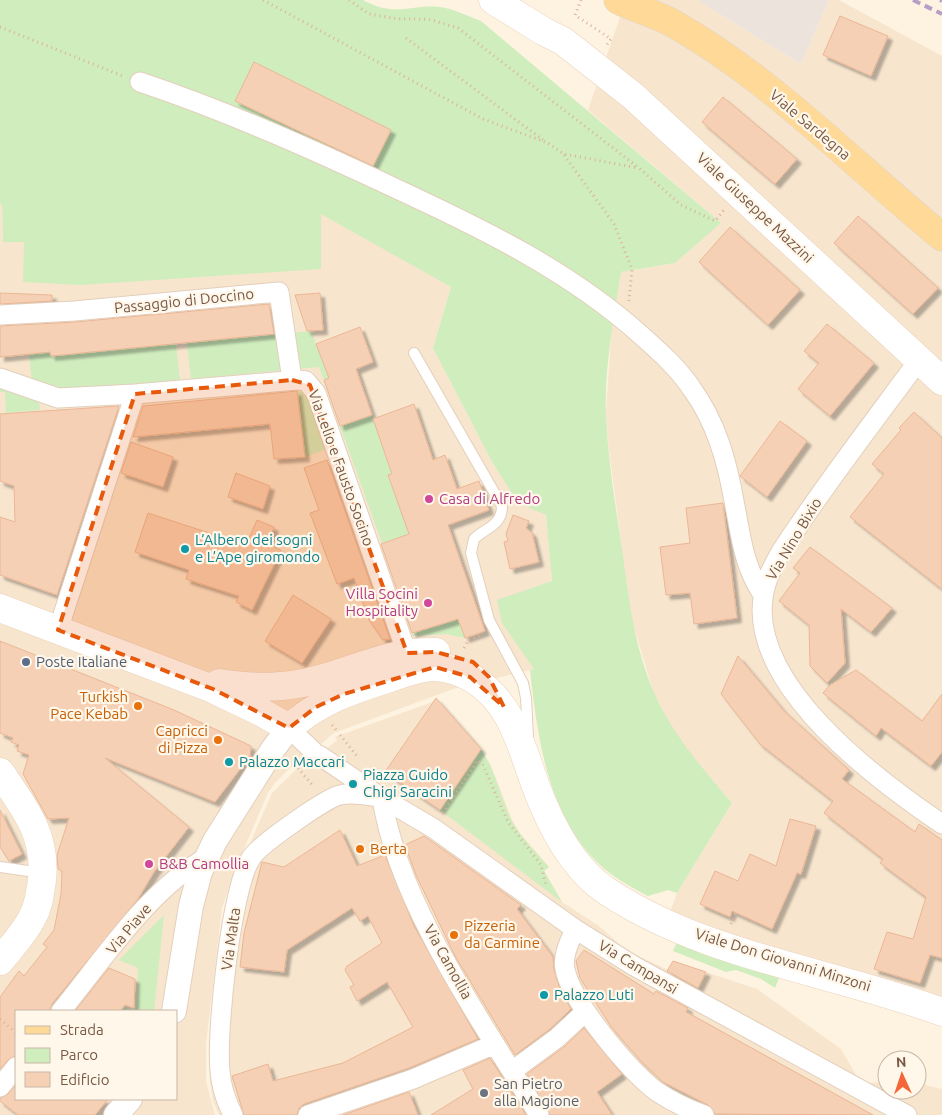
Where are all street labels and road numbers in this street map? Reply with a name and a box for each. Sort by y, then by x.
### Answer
street label: Viale Sardegna [766,86,854,163]
street label: Viale Giuseppe Mazzini [693,149,817,266]
street label: Passaggio di Doccino [113,285,255,316]
street label: Via Lelio e Fausto Socino [305,387,378,548]
street label: Via Nino Bixio [762,494,825,583]
street label: Via Piave [103,900,155,957]
street label: Via Malta [218,907,243,971]
street label: Via Camollia [421,921,476,1002]
street label: Viale Don Giovanni Minzoni [693,925,873,994]
street label: Via Campansi [595,936,681,997]

